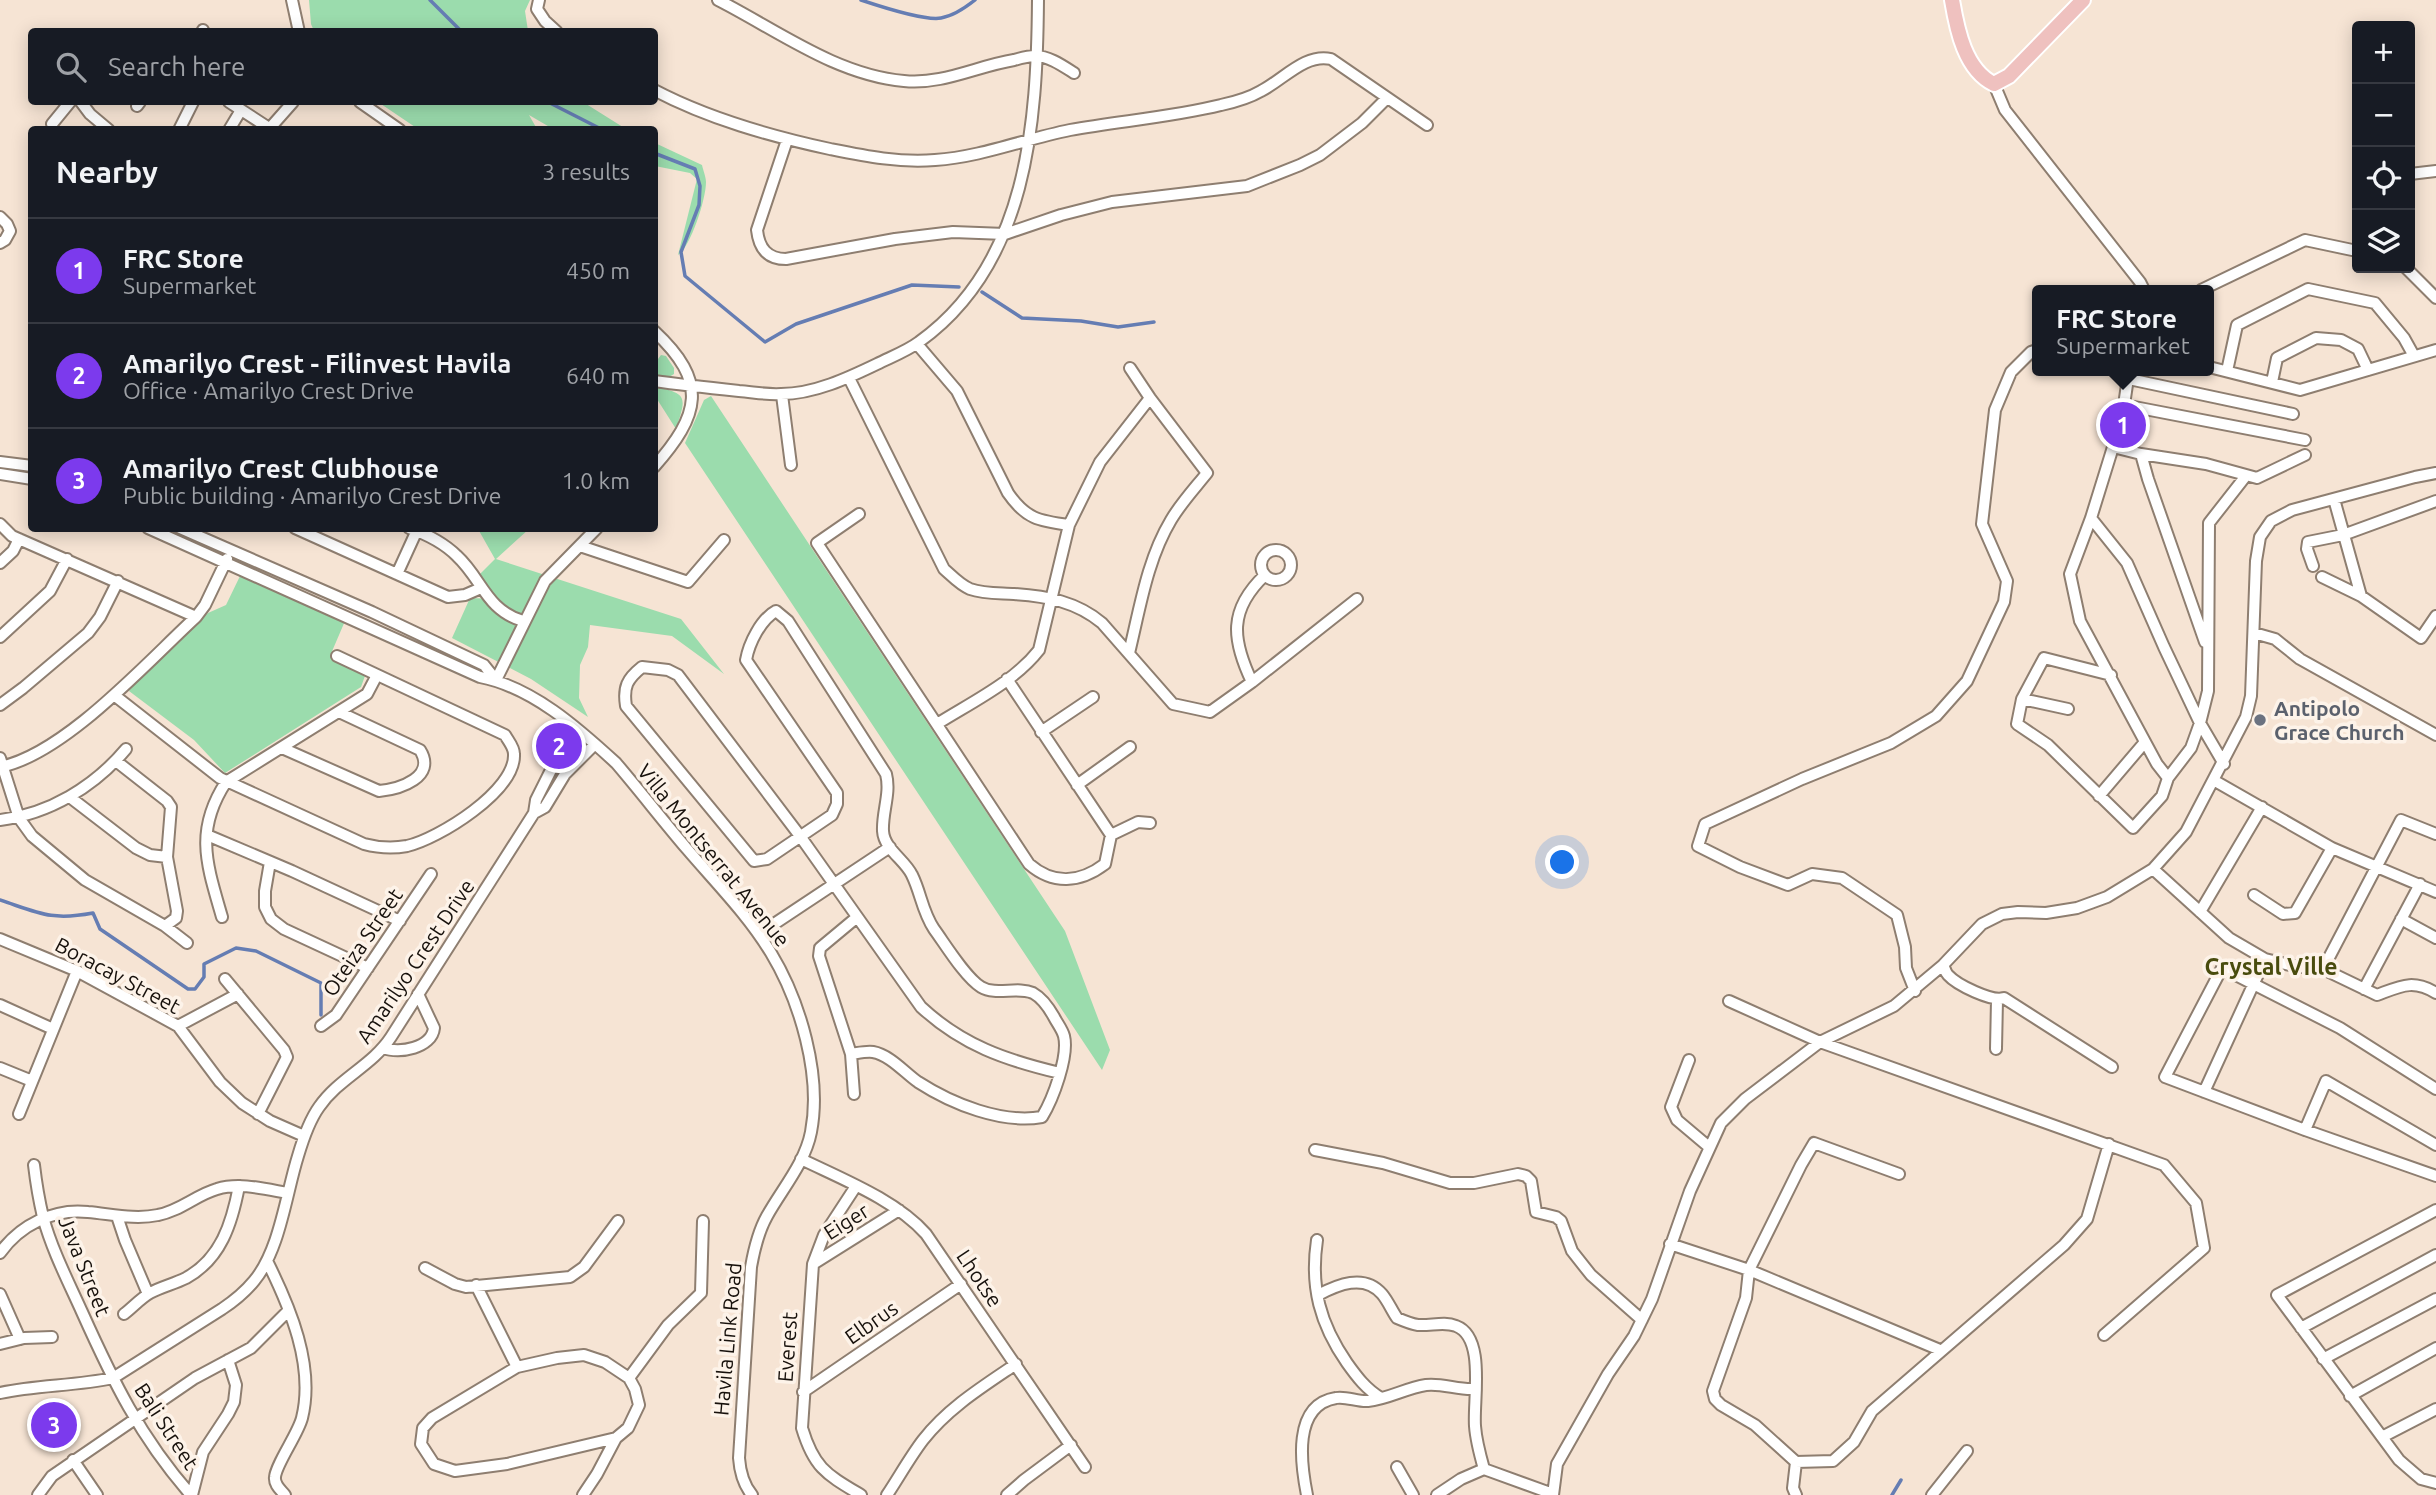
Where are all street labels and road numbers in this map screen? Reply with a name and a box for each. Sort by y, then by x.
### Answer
street label: Villa Montserrat Avenue [633,759,795,951]
street label: Amarilyo Crest Drive [351,874,479,1048]
street label: Oteiza Street [317,883,407,1001]
street label: Boracay Street [51,932,185,1018]
street label: Eiger [819,1198,873,1244]
street label: Java Street [54,1213,116,1319]
street label: Lhotse [952,1245,1008,1311]
street label: Havila Link Road [708,1261,746,1417]
street label: Elbrus [840,1295,902,1349]
street label: Everest [773,1311,801,1383]
street label: Bali Street [130,1378,204,1474]

